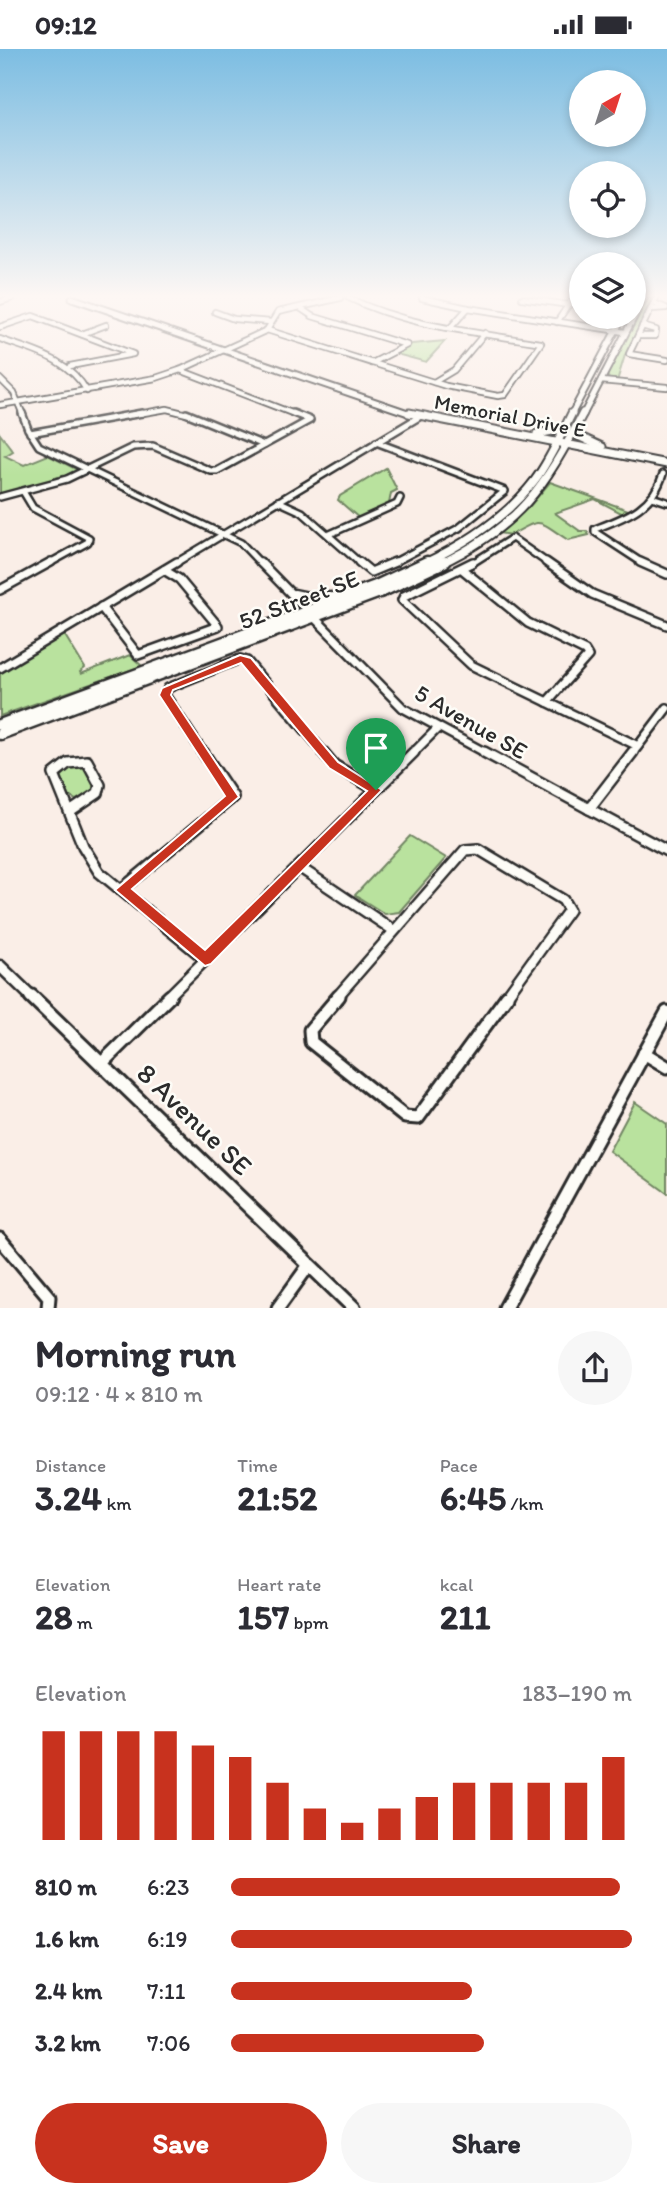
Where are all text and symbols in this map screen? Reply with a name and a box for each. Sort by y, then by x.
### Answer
text: 09:12 [35,9,97,41]
north arrow [569,70,646,147]
map controls [569,70,646,329]
button: locate [569,161,646,238]
button: layers [569,252,646,329]
street label: Memorial Drive E [432,389,588,442]
street label: 52 Street SE [235,563,363,636]
street label: 5 Avenue SE [410,678,533,765]
pin [346,718,406,790]
icon: arrive [357,729,395,767]
street label: 8 Avenue SE [130,1056,260,1182]
text: Morning run [35,1331,236,1377]
button: share [558,1331,632,1405]
text: 09:12 · 4 × 810 m [35,1380,203,1408]
text: Distance [35,1454,106,1477]
text: Time [237,1454,278,1477]
text: Pace [440,1454,478,1477]
text: 3.24 [35,1477,102,1519]
text: 21:52 [237,1477,317,1519]
text: 6:45 [440,1477,506,1519]
text: km [102,1492,132,1515]
text: /km [506,1492,544,1515]
text: Elevation [35,1573,111,1596]
text: Heart rate [237,1573,321,1596]
text: kcal [440,1573,473,1596]
text: 28 [35,1596,73,1638]
text: 157 [237,1596,289,1638]
text: 211 [440,1596,491,1638]
text: m [73,1611,93,1634]
text: bpm [289,1611,329,1634]
text: Elevation [35,1679,126,1707]
text: 183–190 m [522,1679,632,1707]
text: 810 m [35,1873,97,1901]
text: 6:23 [147,1873,189,1901]
text: 1.6 km [35,1925,99,1953]
text: 6:19 [147,1925,188,1953]
text: 2.4 km [35,1977,102,2005]
text: 7:11 [147,1977,185,2005]
text: 3.2 km [35,2029,101,2057]
text: 7:06 [147,2029,190,2057]
button: Save [35,2103,327,2183]
button: Share [341,2103,632,2183]

